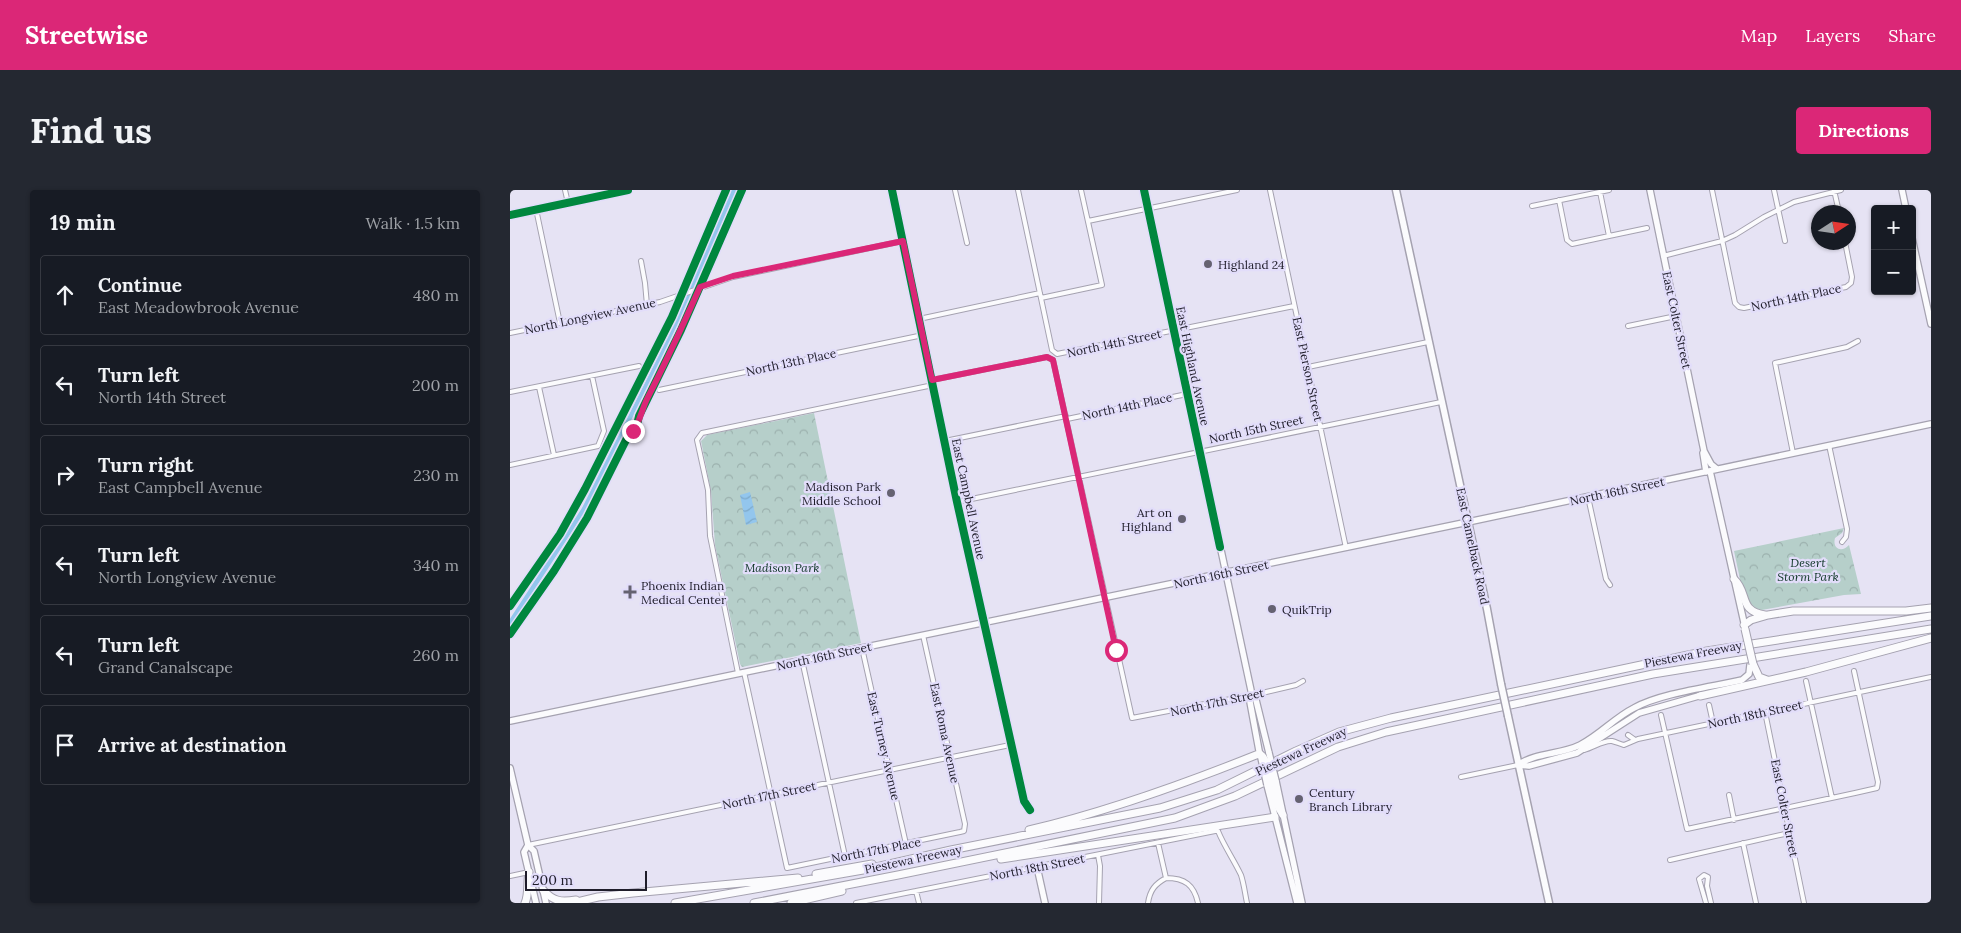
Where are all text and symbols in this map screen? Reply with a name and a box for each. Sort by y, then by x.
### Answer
text: Streetwise [25,20,148,51]
text: Map [1741,24,1777,47]
text: Layers [1805,24,1860,47]
text: Share [1888,24,1936,47]
button: Directions [1796,107,1931,154]
text: Find us [30,108,152,153]
north arrow [1811,205,1856,250]
map controls [1871,205,1916,295]
button: + [1871,205,1916,250]
text: 19 min [50,209,116,236]
text: Walk · 1.5 km [366,213,460,233]
button: − [1871,250,1916,295]
place label: Highland 24 [1218,257,1285,272]
marker: Highland 24 [1202,258,1214,270]
street label: East Colter Street [1659,270,1695,370]
text: Continue [98,273,182,297]
street label: North 14th Place [1750,280,1843,314]
icon: ahead [51,281,79,309]
text: 480 m [413,285,459,305]
street label: North Longview Avenue [523,295,657,337]
text: East Meadowbrook Avenue [98,297,299,317]
street label: East Highland Avenue [1173,305,1213,427]
street label: East Pierson Street [1290,315,1326,423]
street label: North 14th Street [1065,326,1163,360]
street label: North 13th Place [745,345,838,379]
text: Turn left [98,363,179,387]
icon: left [51,371,79,399]
text: 200 m [412,375,459,395]
text: North 14th Street [98,387,226,407]
street label: North 14th Place [1081,389,1174,423]
street label: North 15th Street [1207,412,1305,446]
route end [622,420,645,443]
street label: East Campbell Avenue [949,437,989,561]
text: Turn right [98,453,194,477]
icon: right [51,461,79,489]
text: 230 m [413,465,459,485]
street label: North 16th Street [1568,474,1666,508]
text: East Campbell Avenue [98,477,263,497]
place label: Madison Park Middle School [802,479,882,508]
street label: East Camelback Road [1453,486,1493,606]
marker: Madison Park Middle School [885,487,897,499]
place label: Art on Highland [1121,505,1172,534]
marker: Art on Highland [1176,513,1188,525]
text: Turn left [98,543,179,567]
icon: left [51,551,79,579]
text: 340 m [413,555,459,575]
park label: Desert Storm Park [1777,555,1839,584]
street label: North 16th Street [1172,557,1270,591]
park label: Madison Park [744,560,820,575]
text: North Longview Avenue [98,567,276,587]
place label: Phoenix Indian Medical Center [641,578,727,607]
marker: Phoenix Indian Medical Center [623,585,637,599]
place label: QuikTrip [1282,602,1332,617]
marker: QuikTrip [1266,603,1278,615]
text: Turn left [98,633,179,657]
street label: Piestewa Freeway [1643,637,1744,671]
street label: North 16th Street [775,639,873,673]
route start [1105,639,1128,662]
icon: left [51,641,79,669]
text: 260 m [413,645,459,665]
text: Grand Canalscape [98,657,233,677]
street label: East Roma Avenue [927,681,963,785]
street label: North 17th Street [1169,685,1265,719]
street label: East Turney Avenue [864,690,904,802]
street label: North 18th Street [1706,697,1804,731]
street label: Piestewa Freeway [1253,723,1350,779]
icon: arrive [51,731,79,759]
text: Arrive at destination [98,733,287,757]
street label: East Colter Street [1768,758,1802,858]
street label: North 17th Street [721,778,817,812]
place label: Century Branch Library [1309,785,1393,814]
marker: Century Branch Library [1293,793,1305,805]
street label: North 17th Place [830,834,922,866]
street label: Piestewa Freeway [863,841,964,877]
street label: North 18th Street [988,850,1086,884]
scale bar [525,868,648,891]
text: 200 m [532,871,573,889]

